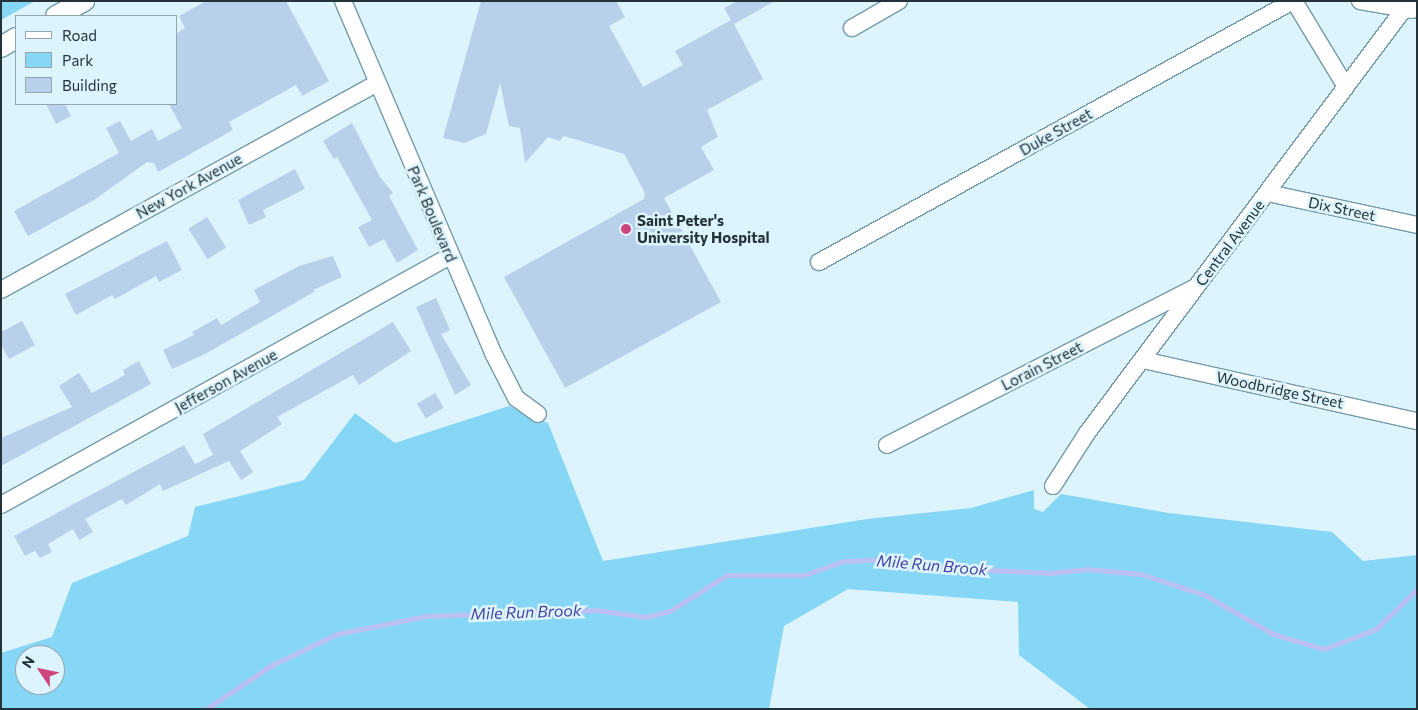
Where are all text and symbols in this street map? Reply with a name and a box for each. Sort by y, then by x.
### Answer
legend [15,15,178,105]
text: Road [62,26,97,44]
text: Park [62,51,93,69]
text: Building [62,76,117,94]
street label: Duke Street [1016,105,1096,159]
street label: New York Avenue [133,149,245,223]
street label: Park Boulevard [404,163,460,265]
street label: Dix Street [1307,193,1377,225]
street label: Central Avenue [1192,196,1268,290]
place label: Saint Peter's University Hospital [637,211,770,246]
marker: Saint Peter's University Hospital [619,222,633,236]
street label: Lorain Street [998,338,1086,394]
street label: Jefferson Avenue [172,345,280,417]
street label: Woodbridge Street [1215,368,1345,412]
water label: Mile Run Brook [876,551,988,579]
water label: Mile Run Brook [470,600,582,624]
north arrow [15,645,65,695]
text: N [18,653,38,671]

